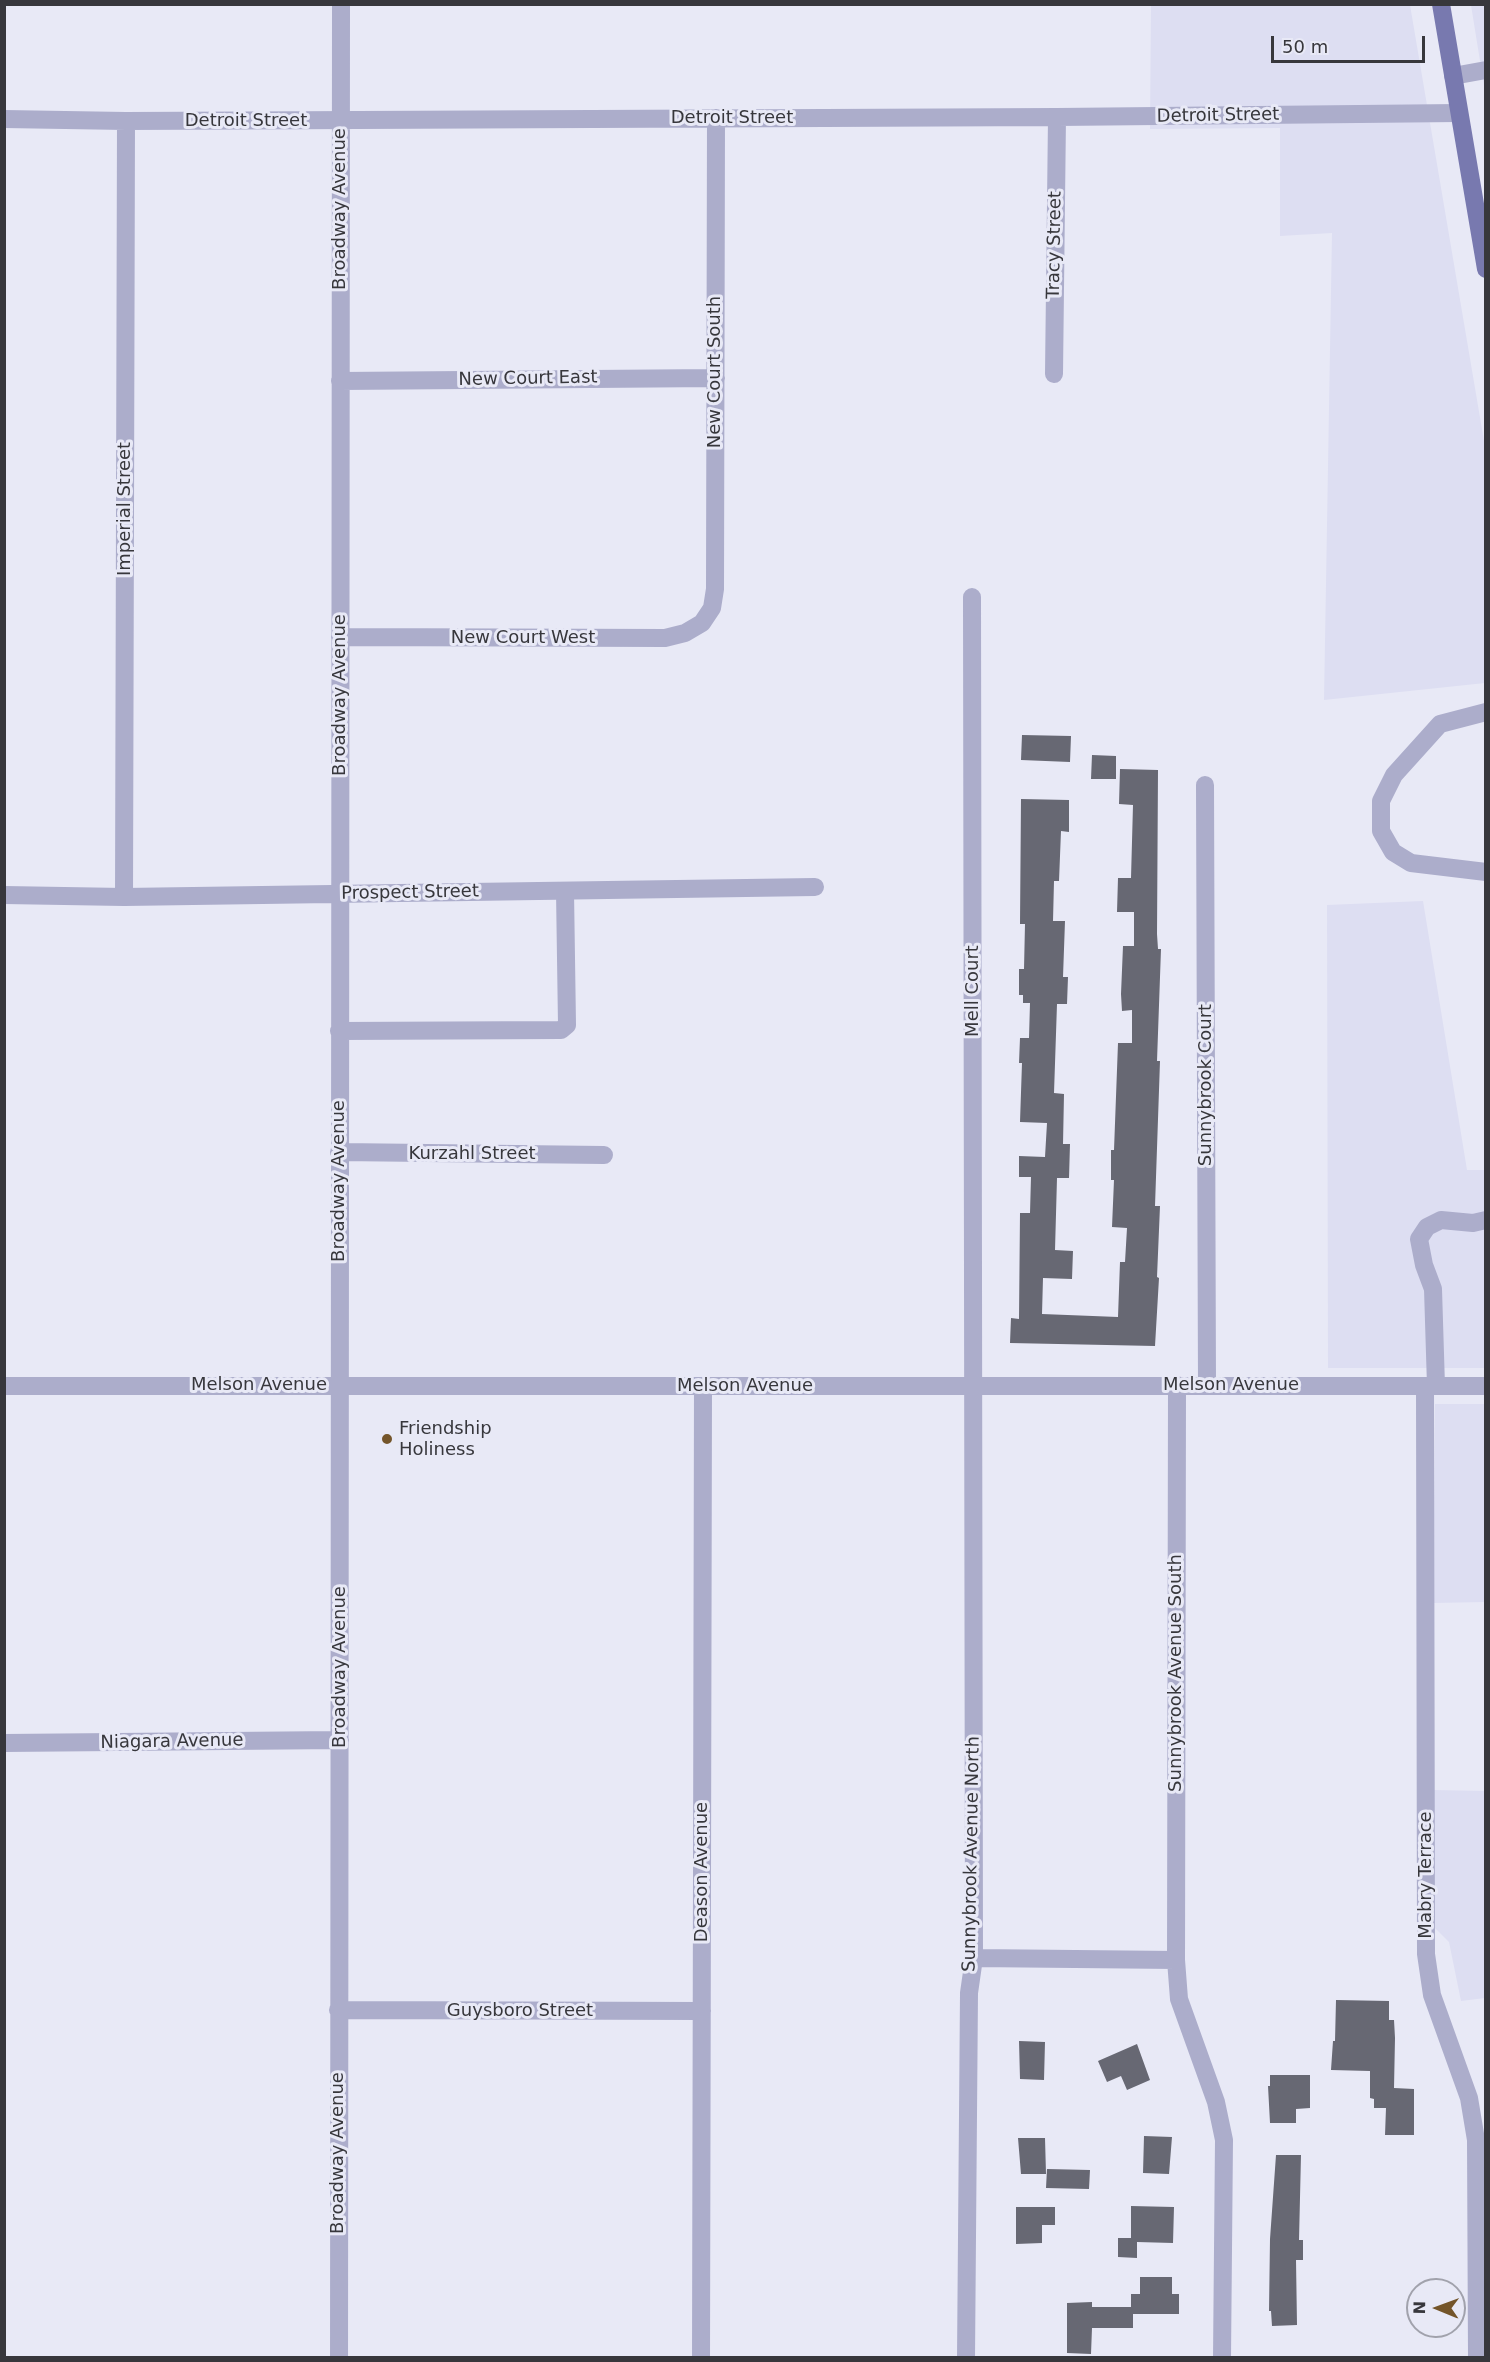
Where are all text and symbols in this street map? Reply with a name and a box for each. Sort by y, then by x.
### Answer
scale bar [1274,24,1428,62]
text: 50 m [1282,36,1328,57]
street label: Detroit Street [1157,104,1279,128]
street label: Detroit Street [671,107,793,129]
street label: Detroit Street [185,110,307,132]
street label: Broadway Avenue [329,128,351,290]
street label: Tracy Street [1043,191,1067,299]
street label: New Court South [704,296,726,448]
street label: New Court East [458,367,598,391]
street label: Imperial Street [114,442,136,576]
street label: Broadway Avenue [329,614,351,776]
street label: New Court West [451,627,595,649]
street label: Prospect Street [341,881,479,905]
street label: Mell Court [962,945,984,1037]
street label: Sunnybrook Court [1195,1004,1217,1166]
street label: Broadway Avenue [328,1100,350,1262]
street label: Kurzahl Street [408,1143,536,1165]
street label: Melson Avenue [191,1374,327,1396]
street label: Melson Avenue [1163,1374,1299,1396]
street label: Melson Avenue [677,1375,813,1397]
place label: Friendship Holiness [399,1418,492,1460]
marker: Friendship Holiness [380,1432,394,1446]
street label: Sunnybrook Avenue South [1165,1554,1187,1792]
street label: Broadway Avenue [329,1586,351,1748]
street label: Niagara Avenue [100,1730,244,1754]
street label: Sunnybrook Avenue North [959,1736,985,1972]
street label: Deason Avenue [691,1802,713,1942]
street label: Mabry Terrace [1415,1811,1437,1939]
street label: Guysboro Street [447,2000,593,2022]
street label: Broadway Avenue [327,2072,349,2234]
north arrow [1406,2278,1466,2338]
text: N [1410,2301,1429,2315]

